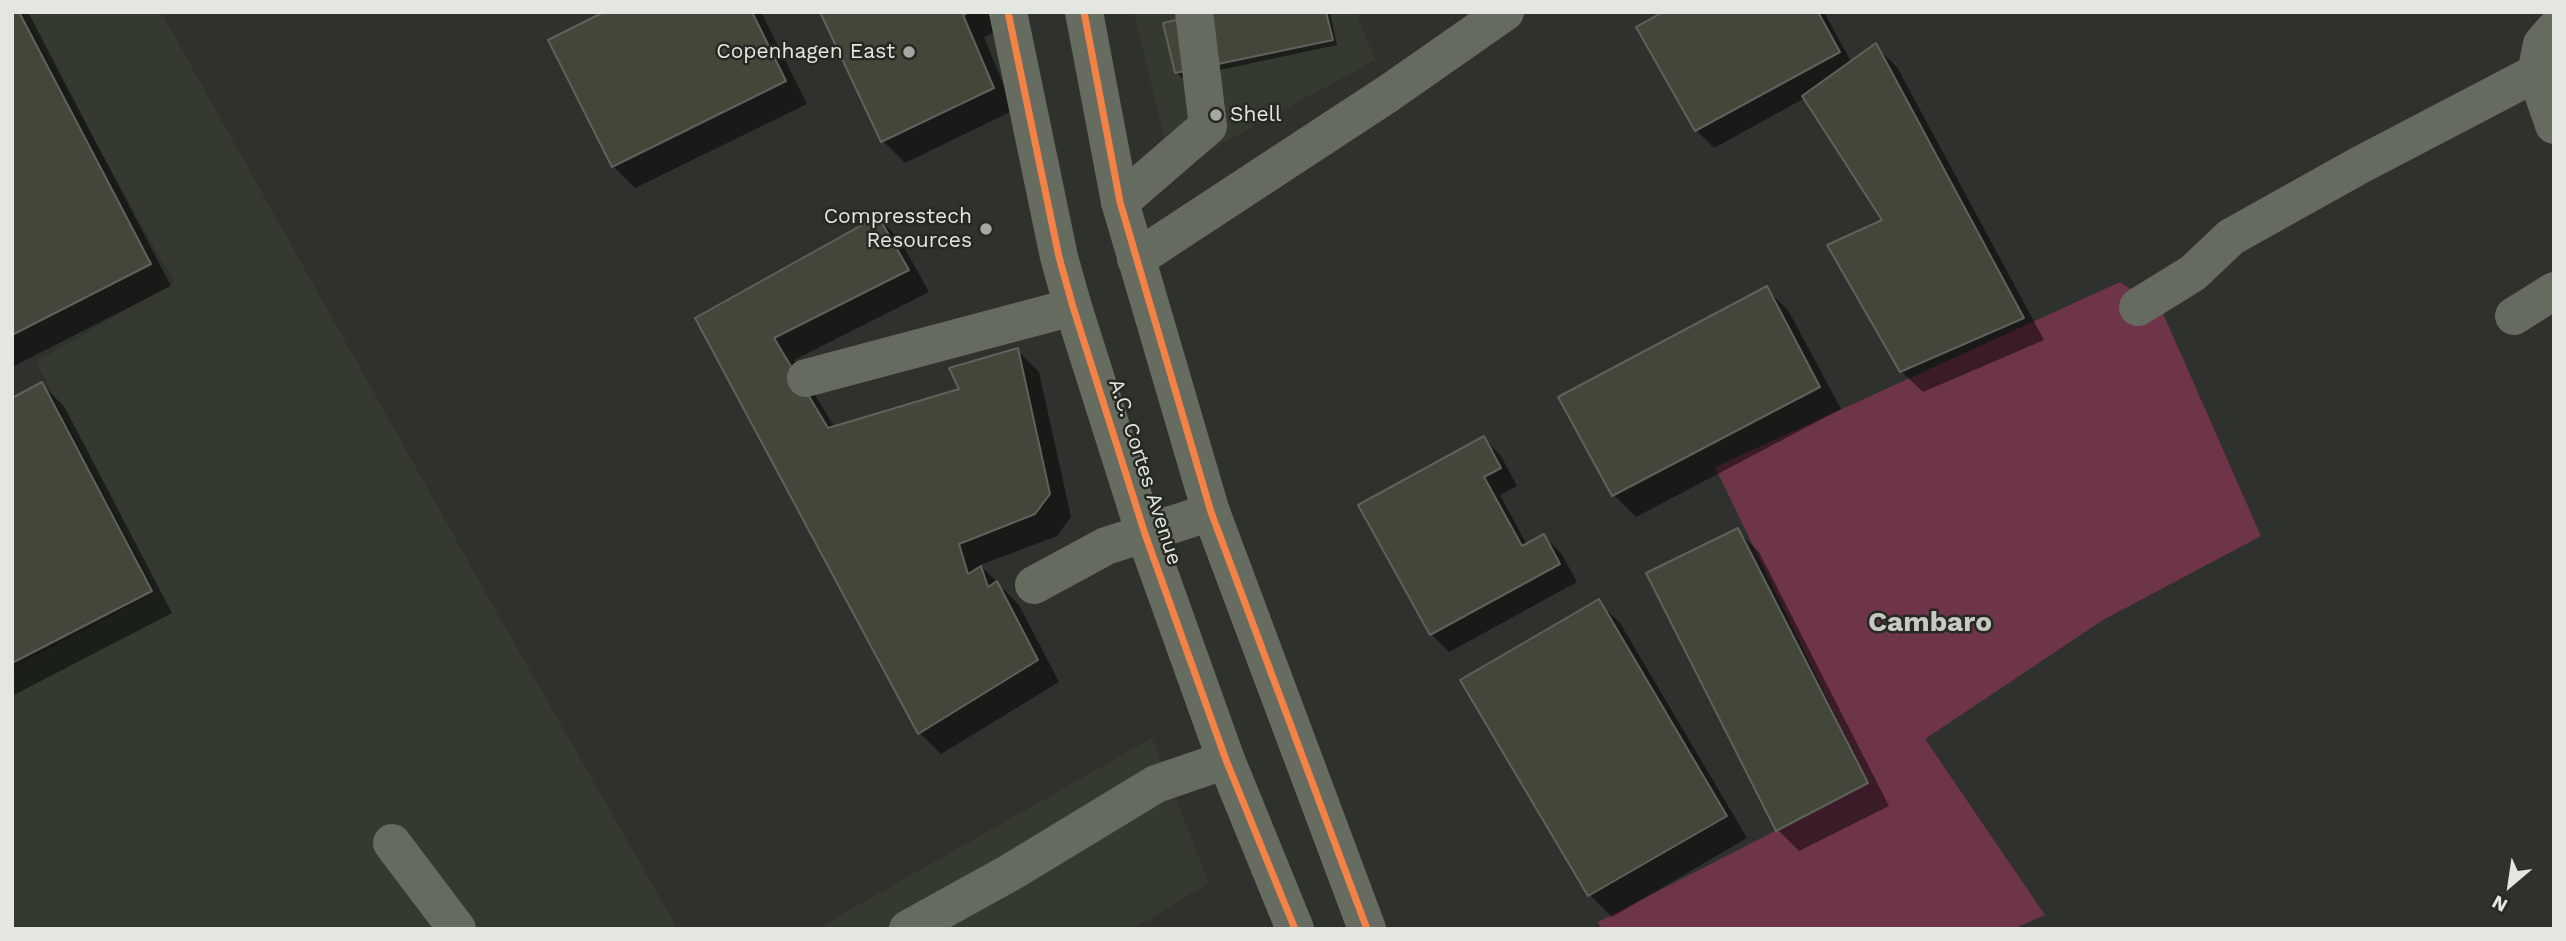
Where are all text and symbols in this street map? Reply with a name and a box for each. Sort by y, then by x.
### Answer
place label: Copenhagen East [716,39,895,65]
marker: Copenhagen East [901,44,917,60]
place label: Shell [1230,102,1281,128]
marker: Shell [1208,107,1224,123]
place label: Compresstech Resources [824,204,972,254]
marker: Compresstech Resources [978,221,994,237]
street label: A.C. Cortes Avenue [1103,376,1187,568]
district label: Cambaro [1868,606,1992,640]
north arrow [2475,850,2545,920]
text: N [2488,890,2511,917]

